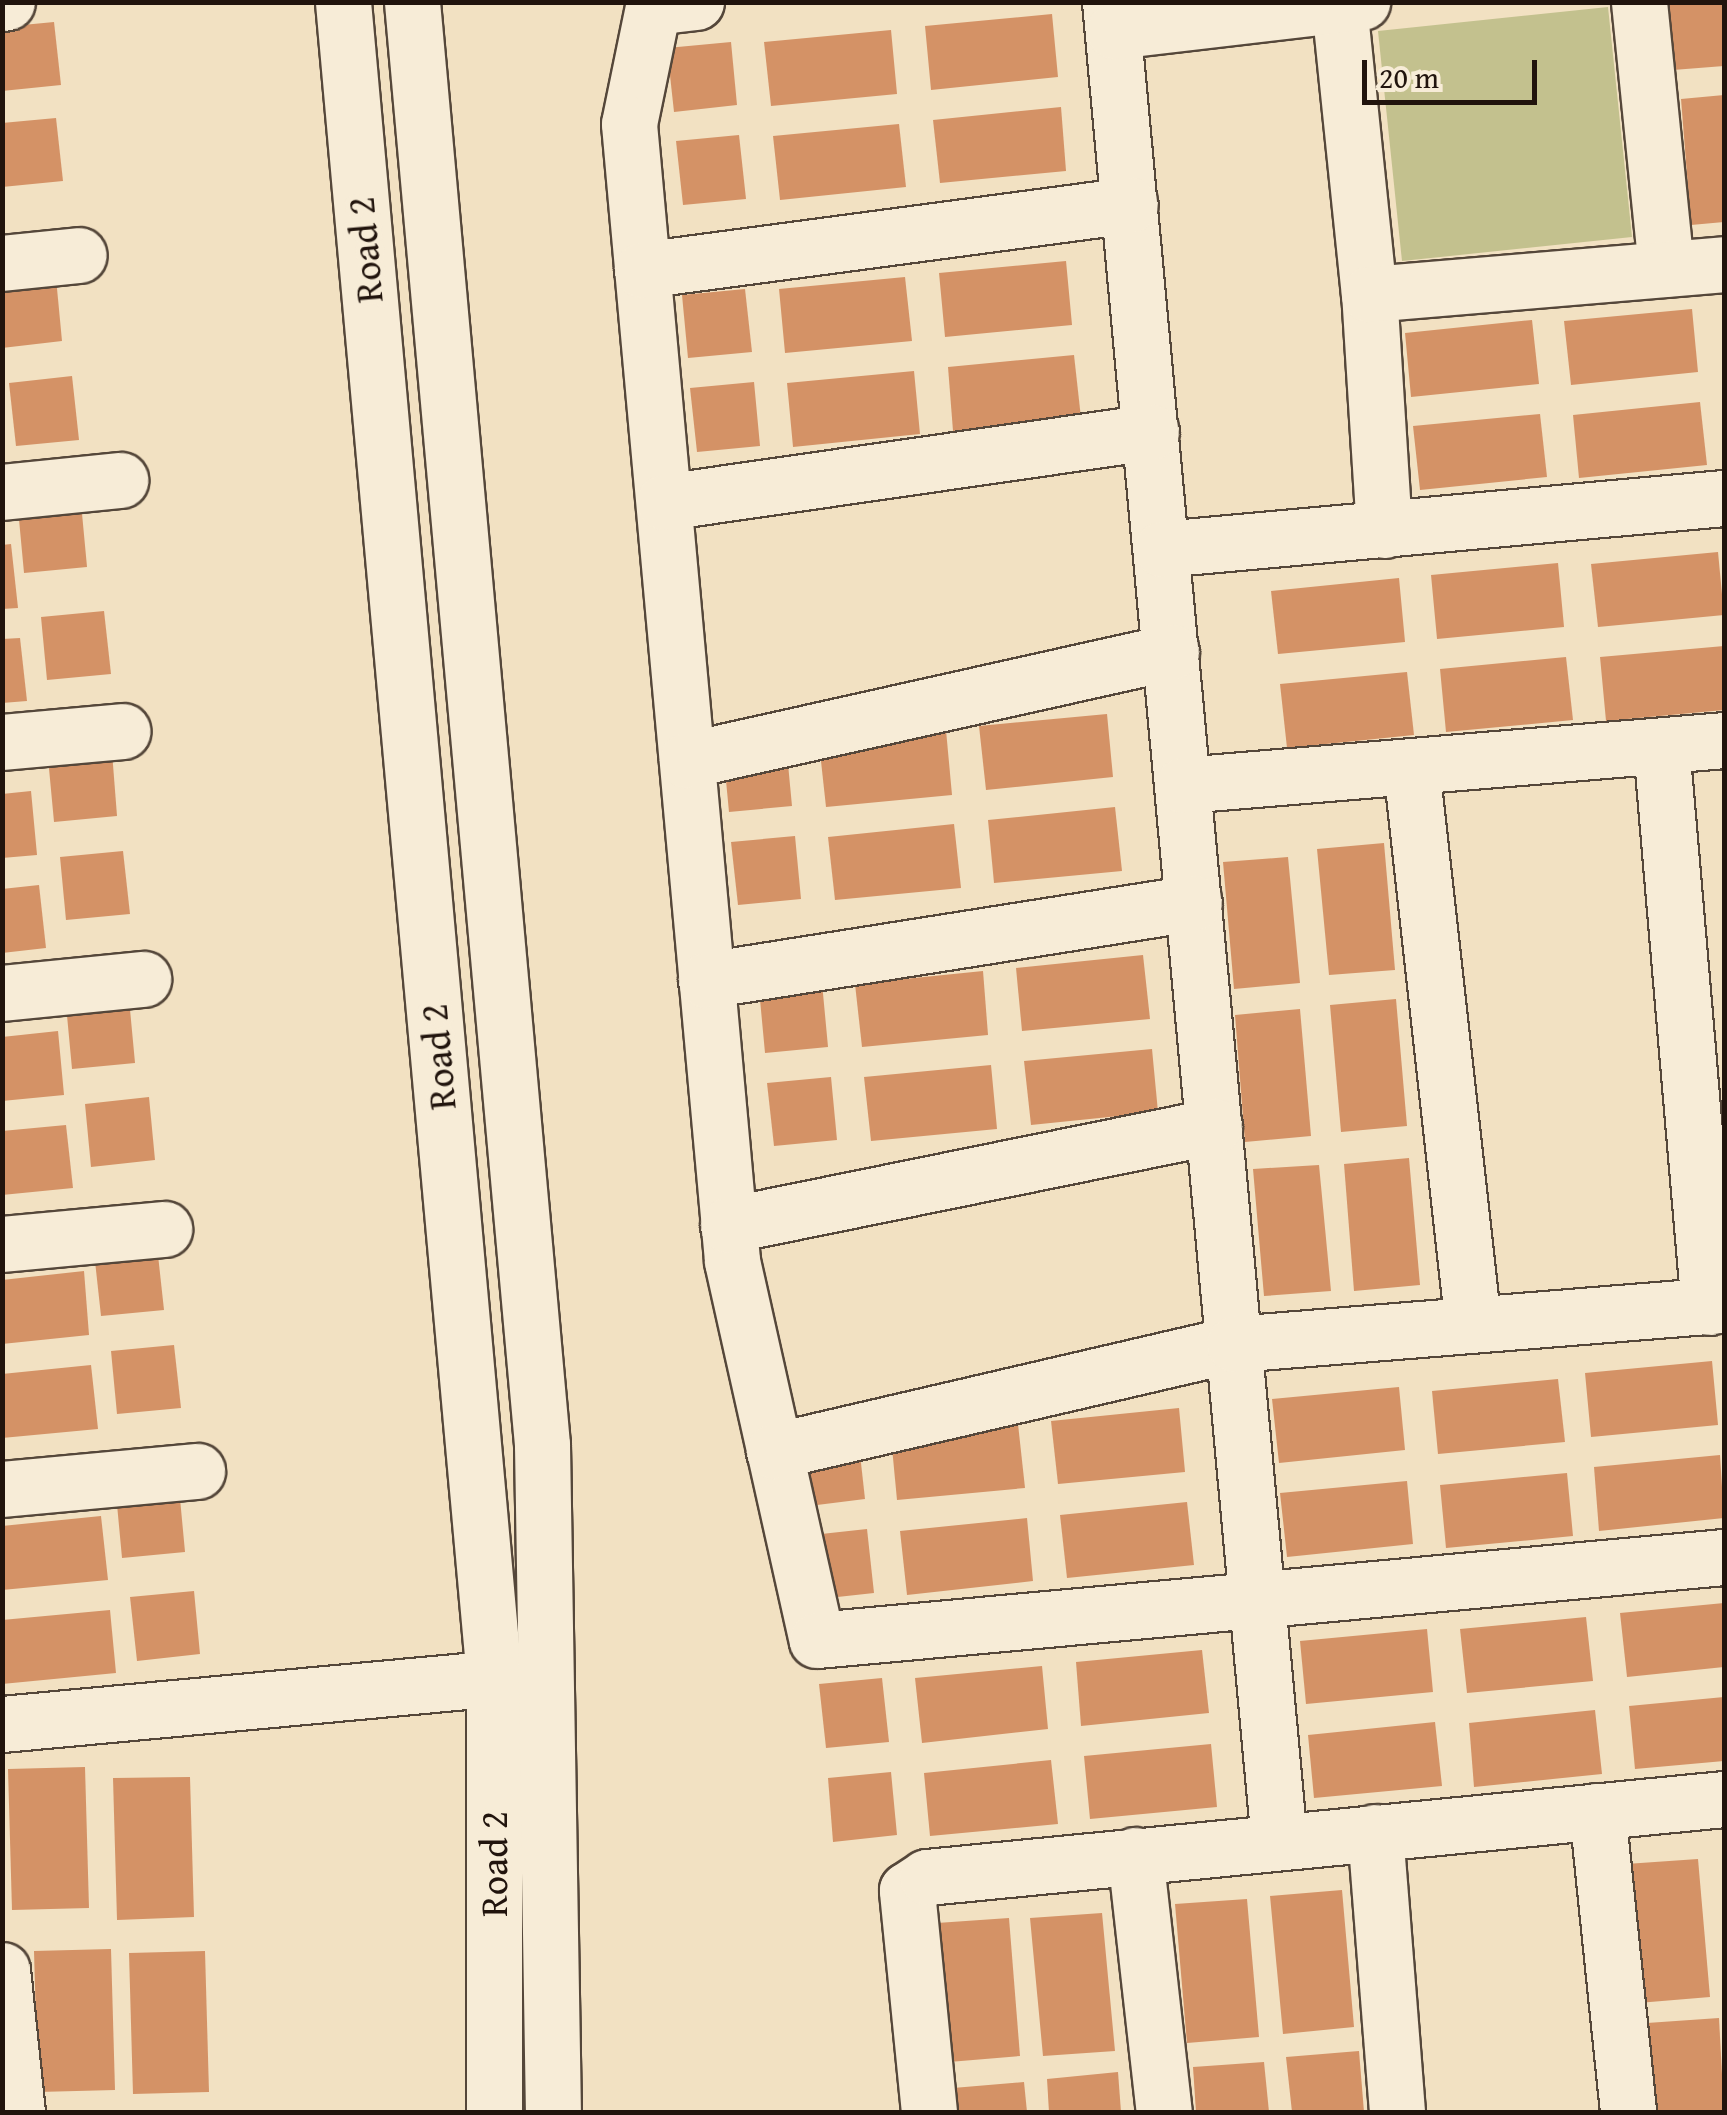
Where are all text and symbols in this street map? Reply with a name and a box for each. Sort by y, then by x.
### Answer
scale bar [1367,40,1542,102]
text: 20 m [1379,55,1439,99]
street label: Road 2 [338,195,392,305]
street label: Road 2 [411,1002,465,1112]
street label: Road 2 [471,1811,517,1917]

